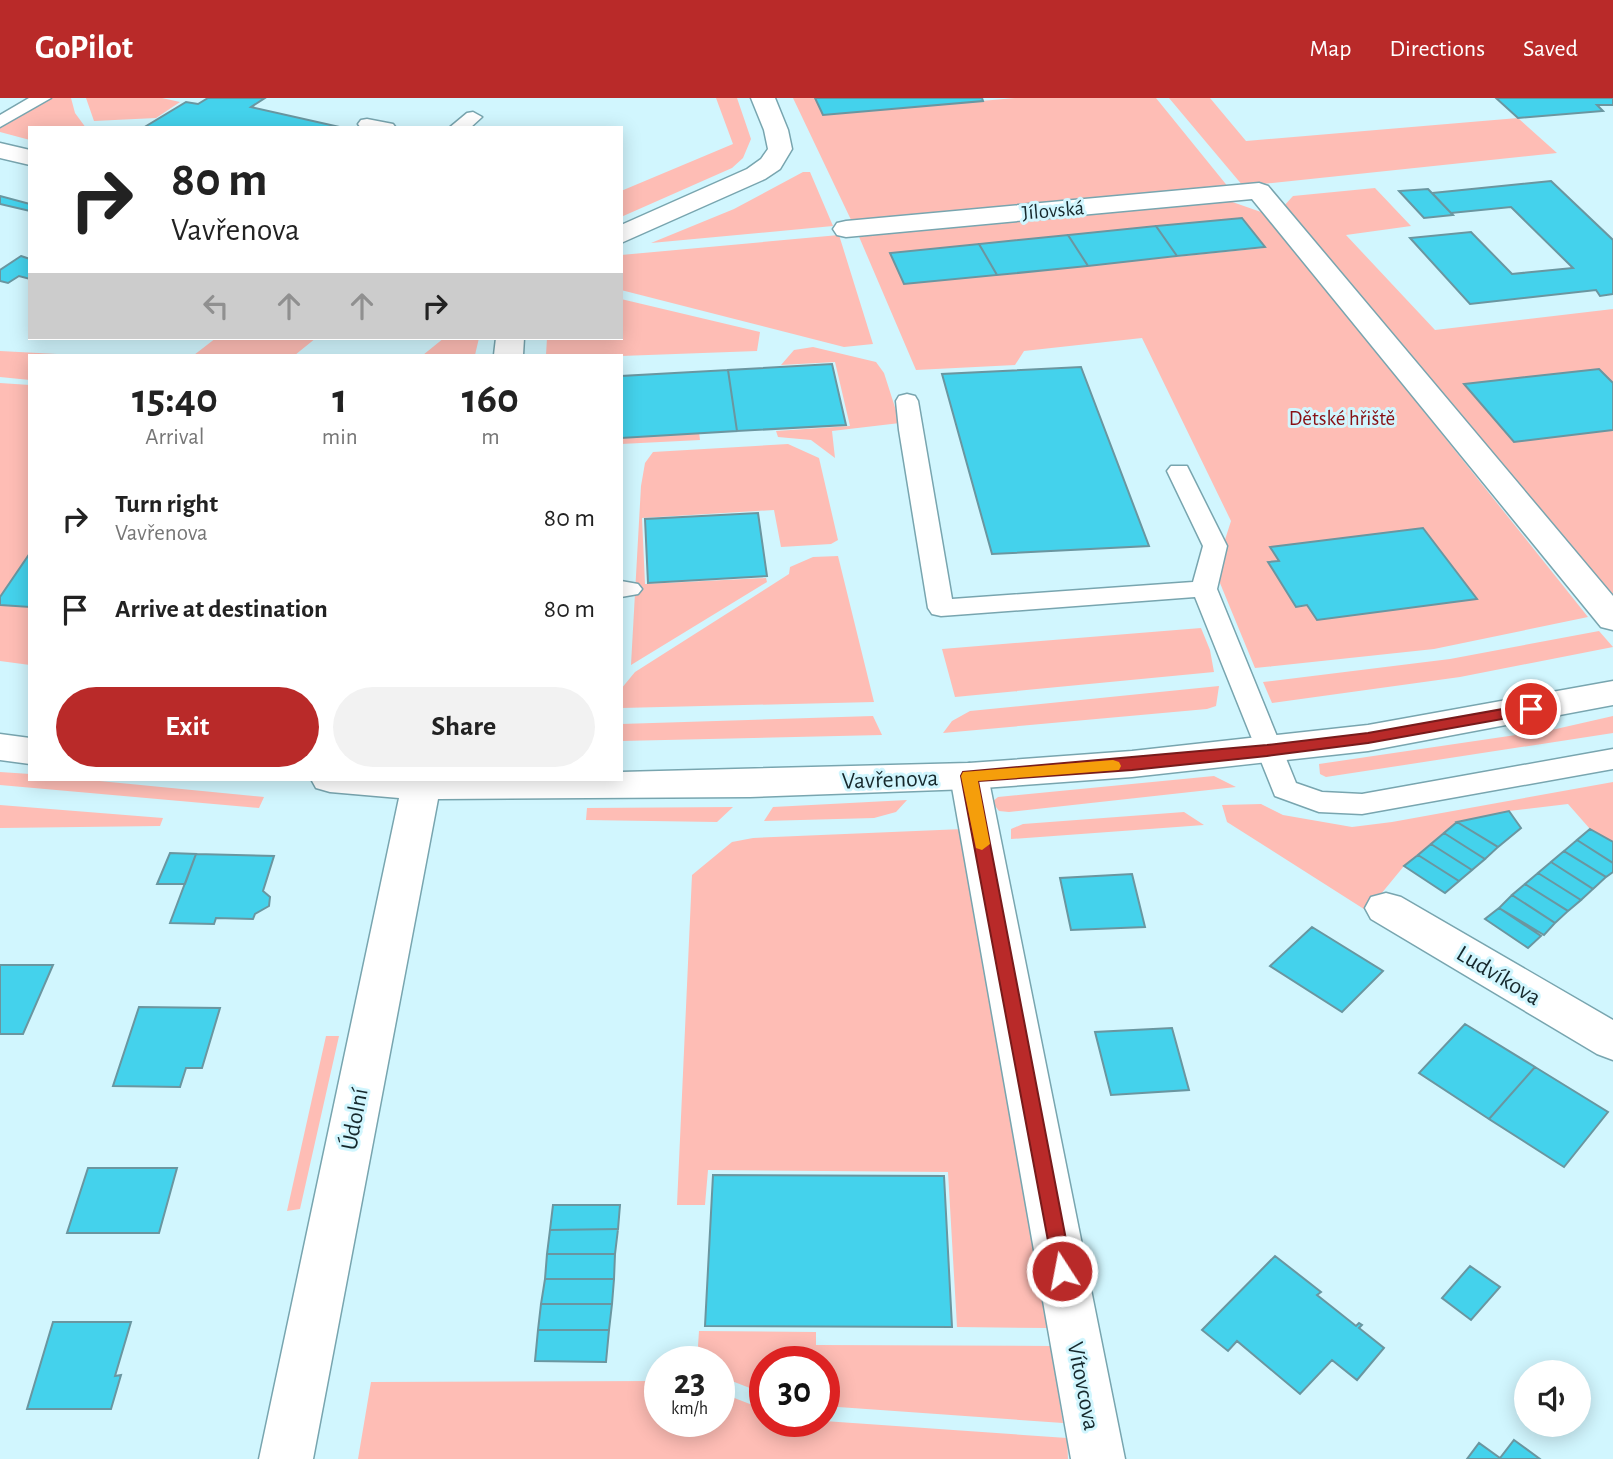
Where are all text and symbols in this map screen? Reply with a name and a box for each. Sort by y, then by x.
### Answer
text: GoPilot [35,32,133,65]
text: Map [1309,37,1351,61]
text: Directions [1389,37,1485,61]
text: Saved [1523,37,1578,61]
icon: right [56,154,147,245]
text: 80 m [171,156,268,205]
street label: Jílovská [1021,197,1085,224]
text: Vavřenova [171,214,300,246]
icon: left [197,287,235,325]
icon: ahead [270,287,308,325]
icon: ahead [343,287,381,325]
icon: right [416,287,454,325]
text: 15:40 [132,378,218,420]
text: 1 [332,378,347,420]
text: 160 [462,378,519,420]
park label: Dětské hřiště [1289,408,1395,429]
text: Arrival [145,426,205,449]
text: min [322,426,358,449]
text: m [481,426,500,449]
text: Turn right [115,491,218,517]
icon: right [56,500,94,538]
text: 80 m [544,505,595,531]
text: Vavřenova [115,522,208,545]
icon: arrive [56,591,94,629]
text: Arrive at destination [115,596,328,622]
text: 80 m [544,596,595,622]
pin [1501,679,1561,739]
button: Exit [56,687,319,767]
button: Share [333,687,595,767]
icon: arrive [1512,690,1550,728]
street label: Vavřenova [841,766,939,794]
street label: Ludvíkova [1452,942,1545,1010]
street label: Údolní [335,1086,373,1152]
position arrow [1025,1234,1099,1308]
street label: Vítovcova [1063,1340,1103,1432]
speed limit sign: 30 [749,1346,840,1437]
map controls [1514,1360,1591,1437]
button: sound [1514,1360,1591,1437]
text: 23 [674,1365,705,1400]
text: km/h [671,1400,708,1418]

